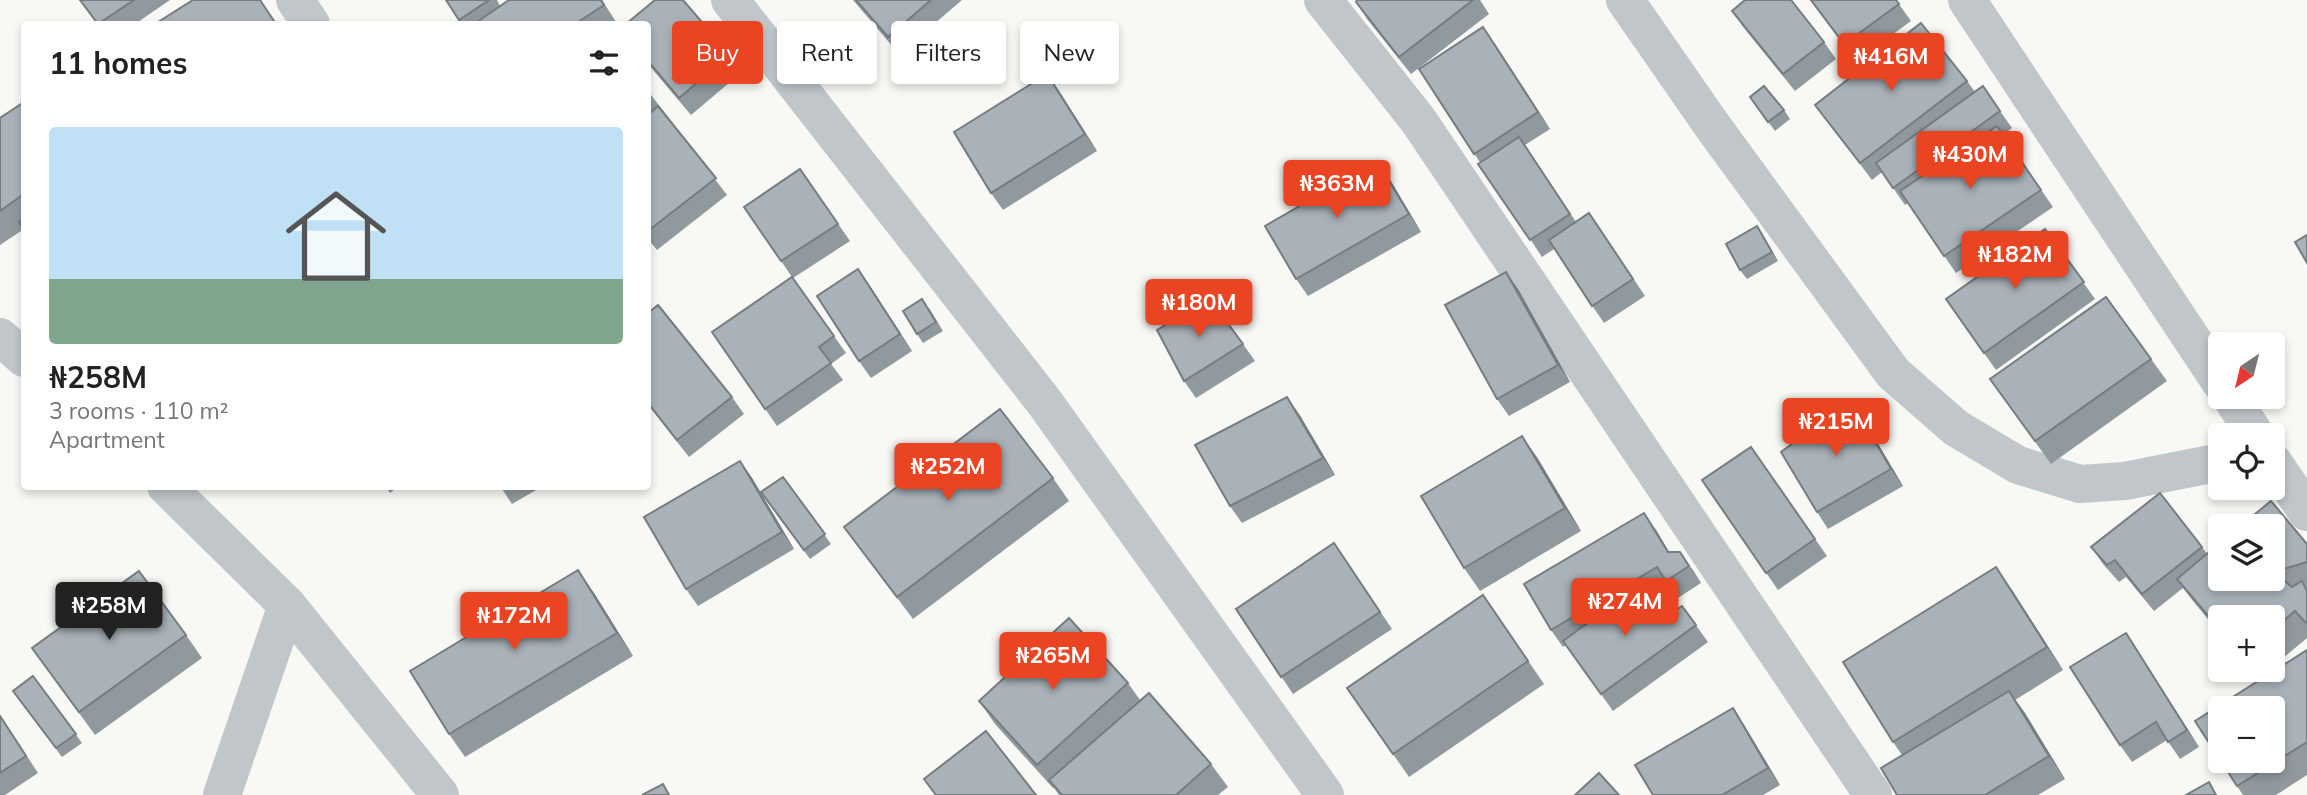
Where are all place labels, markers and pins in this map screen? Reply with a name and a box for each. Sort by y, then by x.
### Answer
pin: ₦416M [1842,34,1940,93]
pin: ₦430M [1921,132,2019,191]
pin: ₦363M [1288,160,1386,220]
pin: ₦182M [1966,232,2064,291]
pin: ₦180M [1150,280,1248,339]
pin: ₦215M [1787,398,1885,458]
pin: ₦252M [899,444,997,503]
pin: ₦274M [1576,578,1674,638]
pin: ₦258M [60,582,158,642]
pin: ₦172M [465,592,563,652]
pin: ₦265M [1004,632,1102,692]

